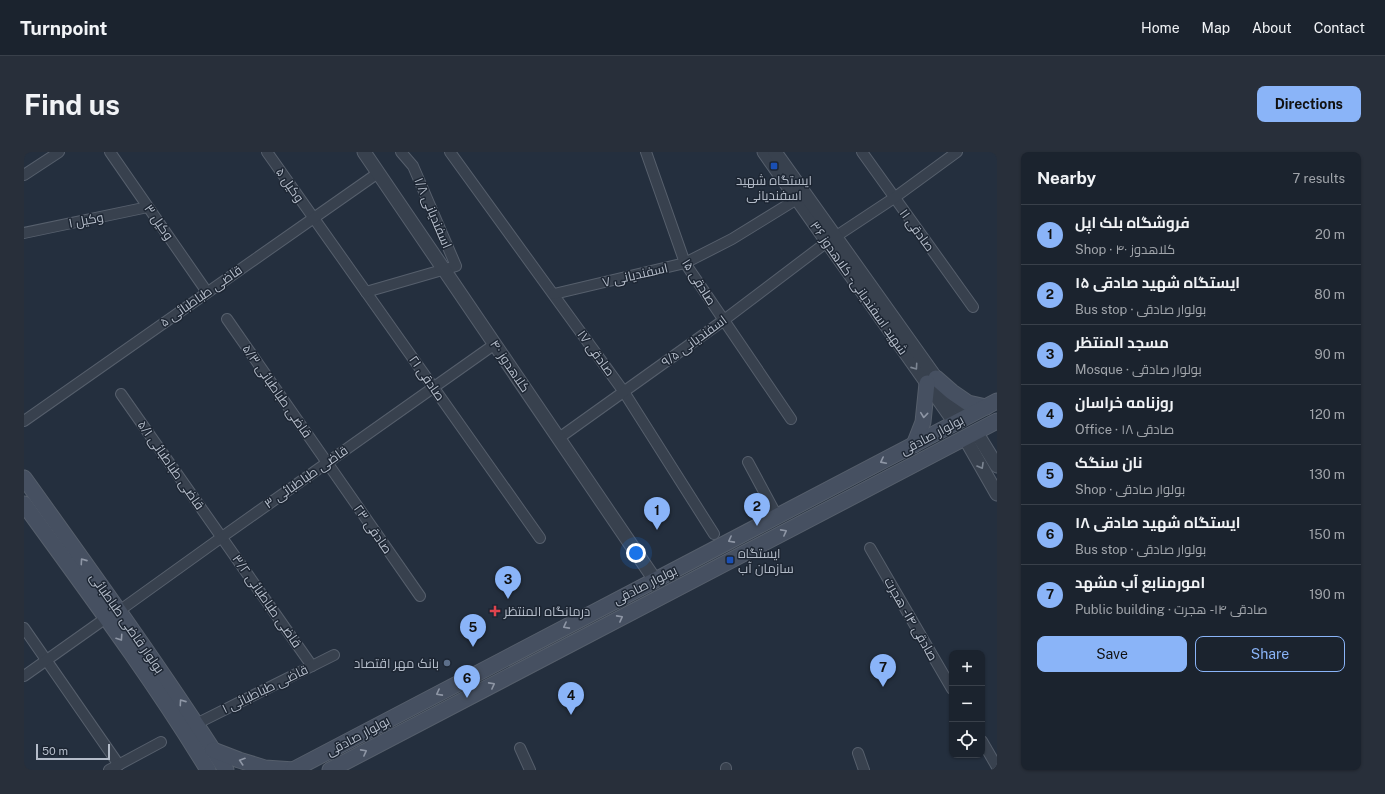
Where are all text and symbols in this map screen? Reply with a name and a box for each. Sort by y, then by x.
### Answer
text: Turnpoint [20,17,107,39]
text: Home [1141,20,1180,36]
text: Map [1202,20,1230,36]
text: About [1252,20,1292,36]
text: Contact [1314,20,1365,36]
button: Directions [1257,86,1361,122]
text: Find us [24,88,120,121]
marker: ایستگاه شهید اسفندیانی [769,161,779,171]
street label: وکيل ۵ [273,165,307,205]
text: Nearby [1037,168,1096,188]
text: 7 results [1292,171,1345,186]
place label: ایستگاه شهید اسفندیانی [736,173,812,203]
street label: اسفندیانی ۱/۸ [411,175,455,251]
street label: وکيل ۳ [141,201,177,243]
street label: صادقی ۱۱ [897,206,937,254]
street label: وکيل ۱ [67,209,105,231]
text: فروشگاه بلک اپل [1075,214,1190,231]
street label: شهید اسفندیانی - کلاهدوز ۳۶ [807,218,911,358]
text: 1 [1047,227,1053,242]
text: 20 m [1315,227,1345,242]
text: Shop · کلاهدوز ۴۰ [1075,242,1175,257]
street label: صادقی ۱۵ [679,256,719,308]
street label: اسفندیانی ۷ [601,260,669,290]
street label: قاضی طباطبائی ۵ [157,262,245,330]
text: ایستگاه شهید صادقی ۱۵ [1075,274,1240,291]
text: 2 [1046,287,1054,302]
text: 80 m [1314,287,1345,302]
text: Bus stop · بولوار صادقی [1075,302,1206,317]
street label: اسفندیانی ۹/۵ [658,312,730,370]
street label: صادقی ۱۷ [574,327,618,379]
text: مسجد المنتظر [1075,334,1169,351]
street label: کلاهدوز ۴۰ [487,337,533,395]
street label: قاضی طباطبائی ۵/۳ [239,342,315,440]
text: 3 [1046,347,1054,362]
text: 90 m [1315,347,1345,362]
street label: صادقی ۲۱ [406,353,448,403]
text: Mosque · بولوار صادقی [1075,362,1202,377]
one-way arrow [910,363,918,370]
text: روزنامه خراسان [1075,394,1174,411]
text: 4 [1046,407,1054,422]
text: 120 m [1310,407,1345,422]
street label: بولوار صادقی [898,412,966,458]
one-way arrow [919,412,928,418]
street label: قاضی طباطبائی ۵/۱ [135,418,207,512]
text: Office · صادقی ۱۸ [1075,422,1174,437]
street label: قاضی طباطبائی ۳ [261,443,351,511]
text: نان سنگک [1075,454,1142,471]
one-way arrow [880,456,888,463]
one-way arrow [977,462,984,469]
text: 5 [1046,467,1054,482]
text: 130 m [1309,467,1345,482]
text: Shop · بولوار صادقی [1075,482,1185,497]
pin: 2 [744,493,770,526]
pin: 1 [644,497,670,530]
street label: صادقی ۲۳ [351,502,395,556]
text: ایستگاه شهید صادقی ۱۸ [1075,514,1241,531]
text: 6 [1046,527,1054,542]
text: 150 m [1309,527,1345,542]
one-way arrow [780,529,787,537]
one-way arrow [728,535,735,543]
text: Bus stop · بولوار صادقی [1075,542,1206,557]
your location [626,543,646,563]
place label: ایستگاه سازمان آب [738,546,794,576]
street label: قاضی طباطبائی ۳/۲ [229,552,305,650]
marker: ایستگاه سازمان آب [725,555,735,565]
one-way arrow [80,558,88,565]
street label: بولوار صادقی [611,562,679,608]
pin: 3 [495,566,521,599]
street label: بولوار قاضی طباطبائی [87,570,167,676]
text: امورمنابع آب مشهد [1075,574,1205,591]
street label: صادقی ۱۴ - هجرت [881,575,941,663]
text: 7 [1046,587,1054,602]
text: 190 m [1309,587,1345,602]
text: Public building · صادقی ۱۴ - هجرت [1075,602,1267,617]
place label: درمانگاه المنتظر [503,604,590,619]
marker: درمانگاه المنتظر [489,605,501,617]
pin: 5 [460,614,486,647]
one-way arrow [615,616,623,623]
one-way arrow [563,621,570,629]
one-way arrow [115,634,123,641]
button: Save [1037,636,1187,672]
button: Share [1195,636,1345,672]
map controls [949,650,985,758]
button: + [949,650,985,686]
pin: 7 [870,654,896,687]
place label: بانک مهر اقتصاد [354,656,439,671]
marker: بانک مهر اقتصاد [442,658,452,668]
street label: قاضی طباطبائی ۱ [220,662,310,716]
pin: 6 [454,665,480,698]
pin: 4 [558,682,584,715]
one-way arrow [488,683,495,690]
button: − [949,686,985,722]
one-way arrow [435,688,443,696]
one-way arrow [179,699,187,706]
street label: بولوار صادقی [324,713,392,759]
button: locate [949,722,985,758]
scale bar [36,742,110,761]
text: 50 m [42,745,68,757]
one-way arrow [360,749,368,757]
one-way arrow [238,757,245,766]

